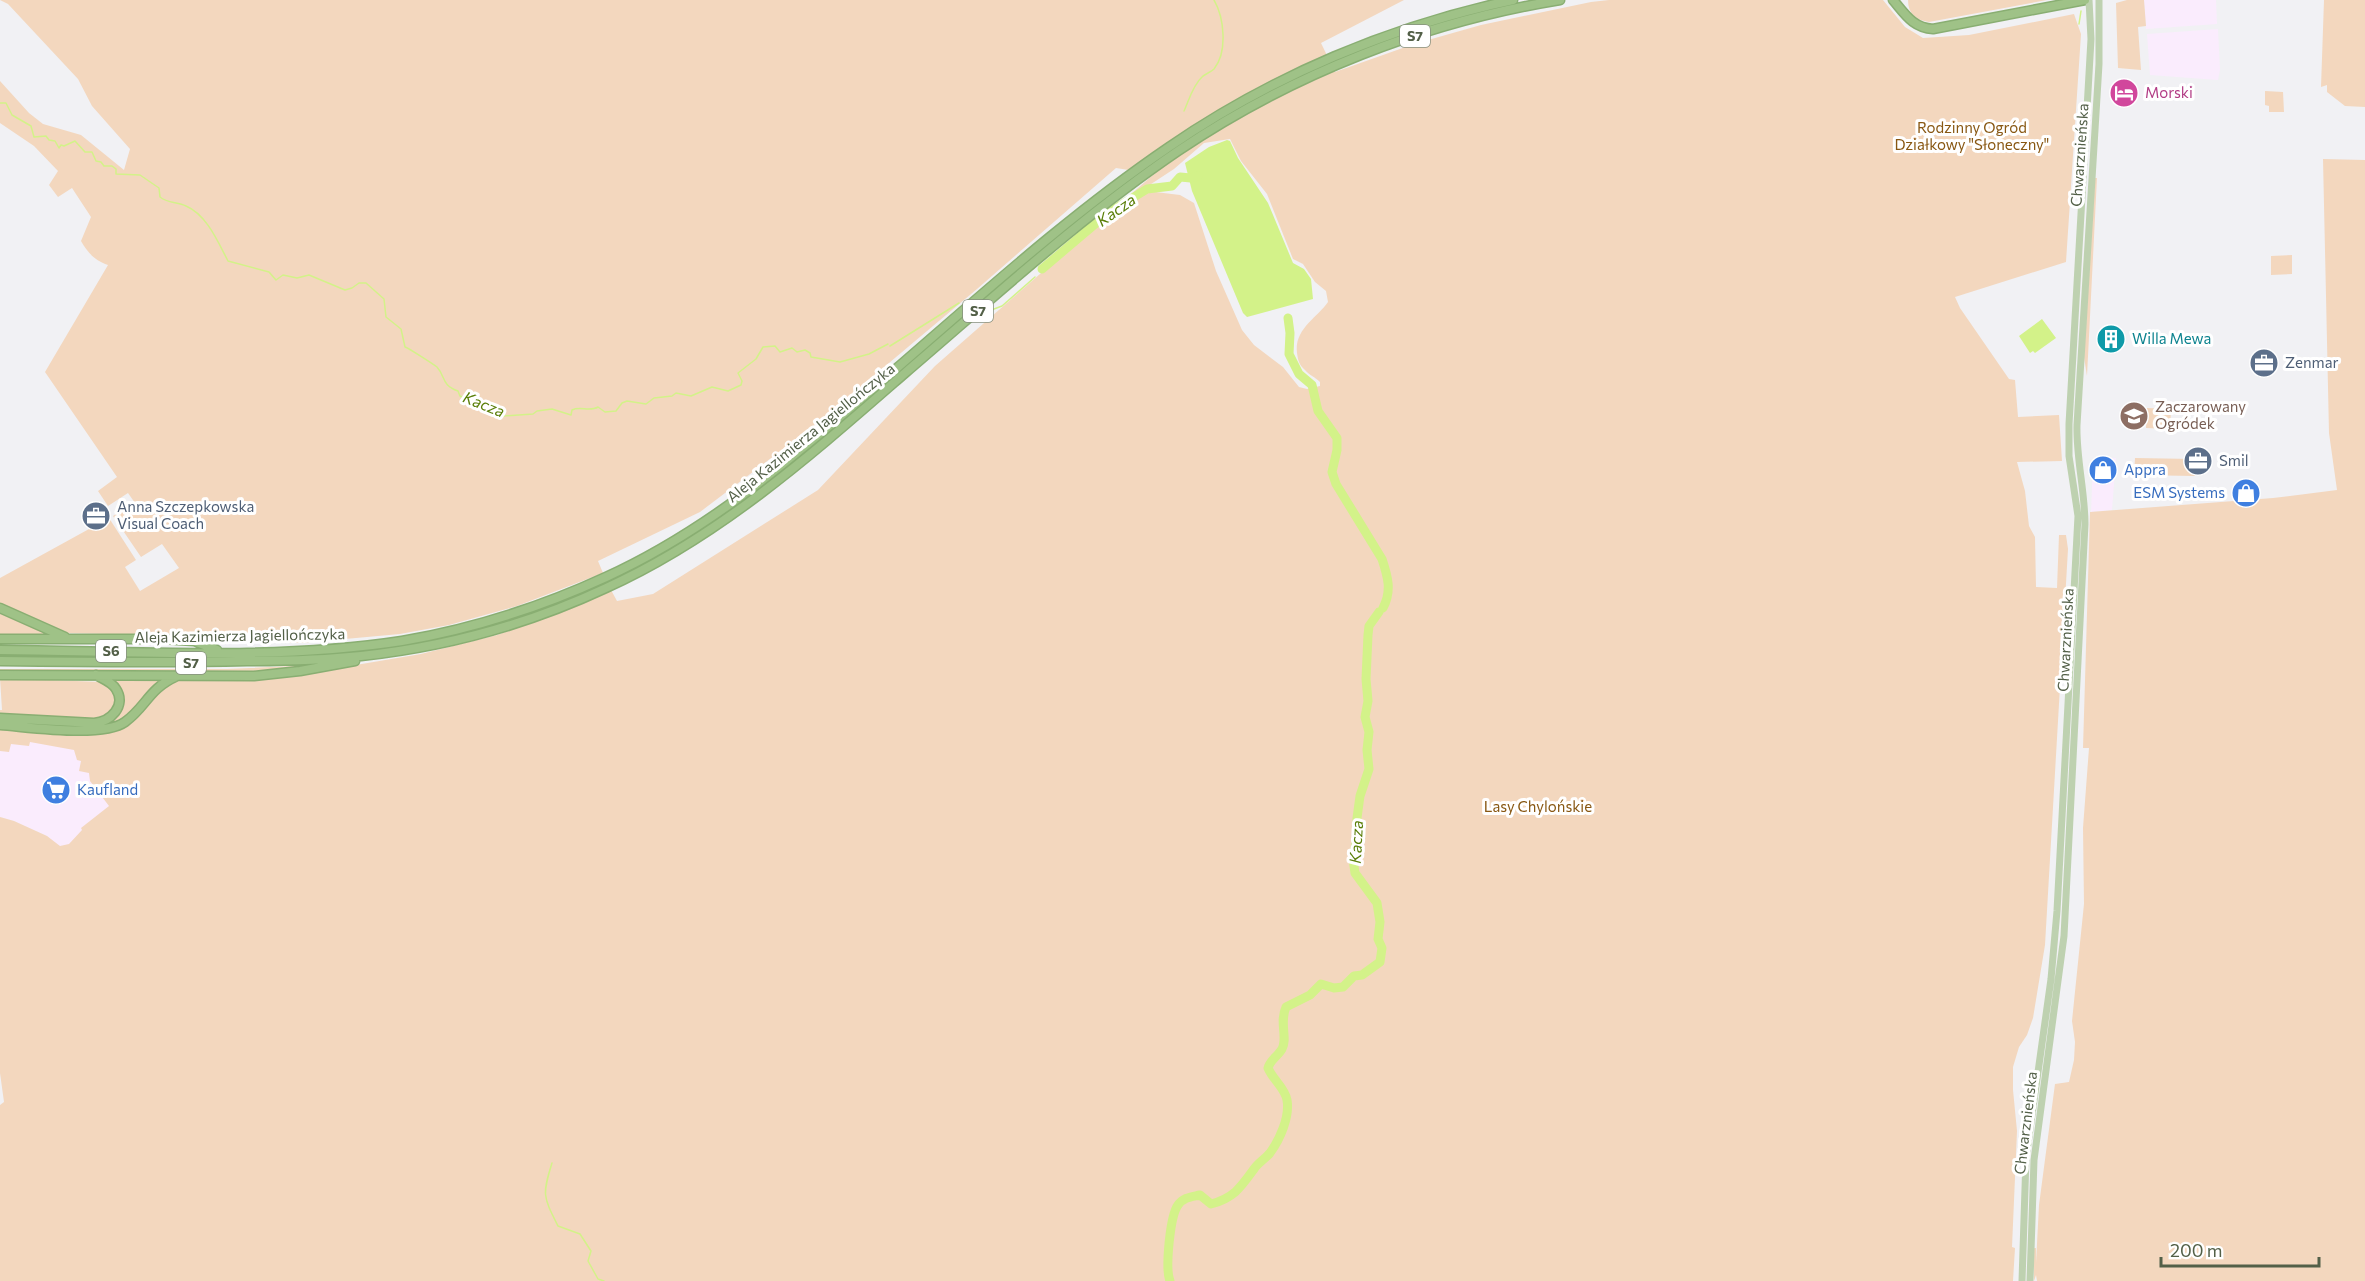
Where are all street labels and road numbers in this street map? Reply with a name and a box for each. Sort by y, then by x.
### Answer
road number: S7 [1400,25,1430,47]
street label: Chwarznieńska [2066,103,2092,207]
road number: S7 [963,300,993,322]
street label: Aleja Kazimierza Jagiellończyka [723,359,898,506]
street label: Chwarznieńska [2053,588,2077,692]
street label: Aleja Kazimierza Jagiellończyka [134,624,345,646]
road number: S6 [96,640,126,662]
road number: S7 [176,652,206,674]
street label: Chwarznieńska [2010,1070,2040,1175]

